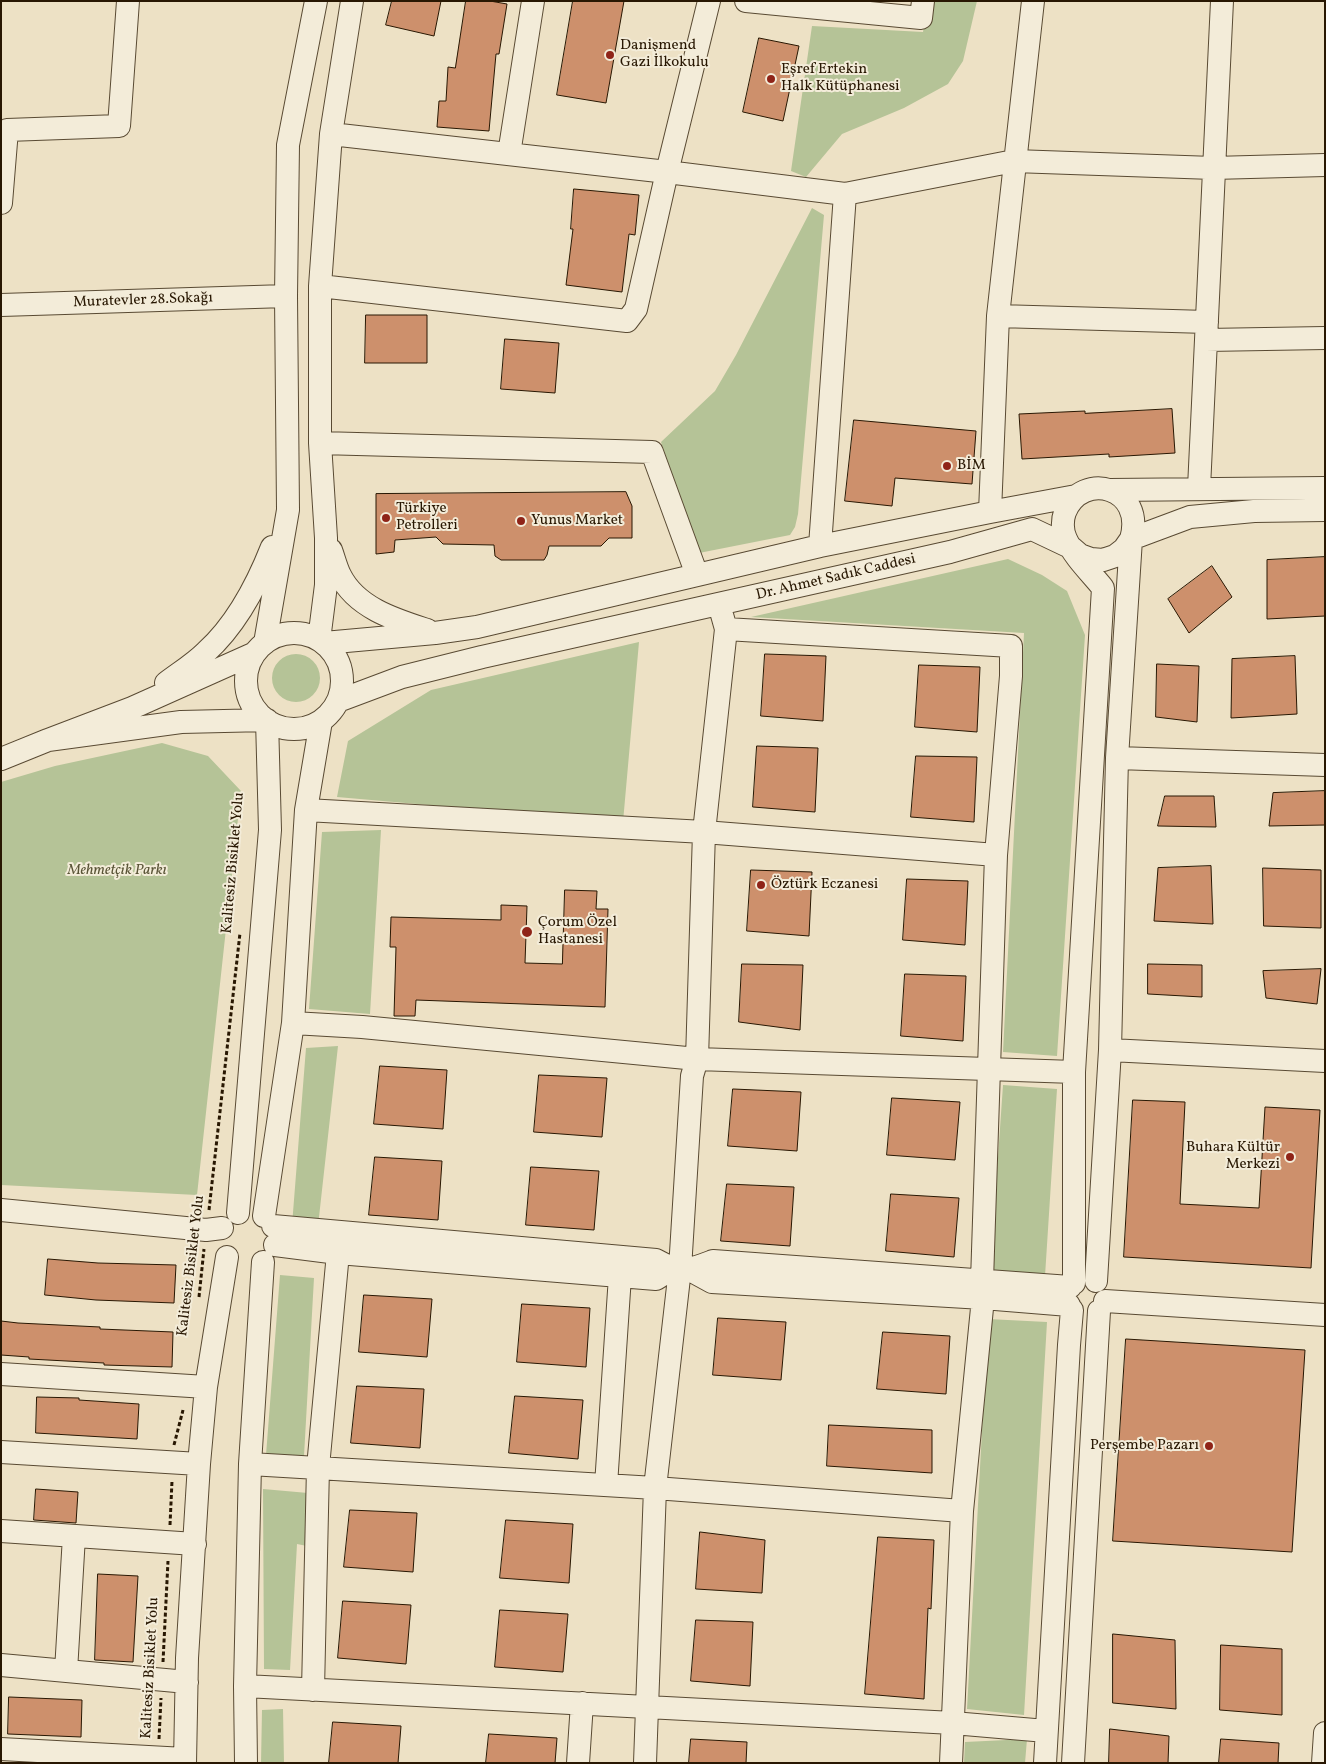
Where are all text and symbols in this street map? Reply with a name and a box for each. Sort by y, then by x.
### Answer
place label: Danişmend Gazi İlkokulu [620,37,709,72]
marker: Danişmend Gazi İlkokulu [604,49,616,61]
place label: Eşref Ertekin Halk Kütüphanesi [781,61,900,96]
marker: Eşref Ertekin Halk Kütüphanesi [765,73,777,85]
street label: Muratevler 28.Sokağı [73,290,213,312]
place label: BİM [957,457,986,475]
marker: BİM [941,460,953,472]
place label: Türkiye Petrolleri [396,500,458,535]
marker: Türkiye Petrolleri [380,512,392,524]
place label: Yunus Market [531,512,623,530]
marker: Yunus Market [515,515,527,527]
street label: Dr. Ahmet Sadık Caddesi [754,551,918,605]
street label: Kalitesiz Bisiklet Yolu [219,791,249,935]
park label: Mehmetçik Parkı [68,862,166,880]
place label: Öztürk Eczanesi [771,876,878,894]
marker: Öztürk Eczanesi [755,879,767,891]
place label: Çorum Özel Hastanesi [538,914,617,949]
marker: Çorum Özel Hastanesi [520,925,534,939]
place label: Buhara Kültür Merkezi [1186,1139,1280,1174]
marker: Buhara Kültür Merkezi [1284,1151,1296,1163]
street label: Kalitesiz Bisiklet Yolu [174,1194,210,1338]
place label: Perşembe Pazarı [1090,1437,1199,1455]
marker: Perşembe Pazarı [1203,1440,1215,1452]
street label: Kalitesiz Bisiklet Yolu [138,1597,164,1739]

